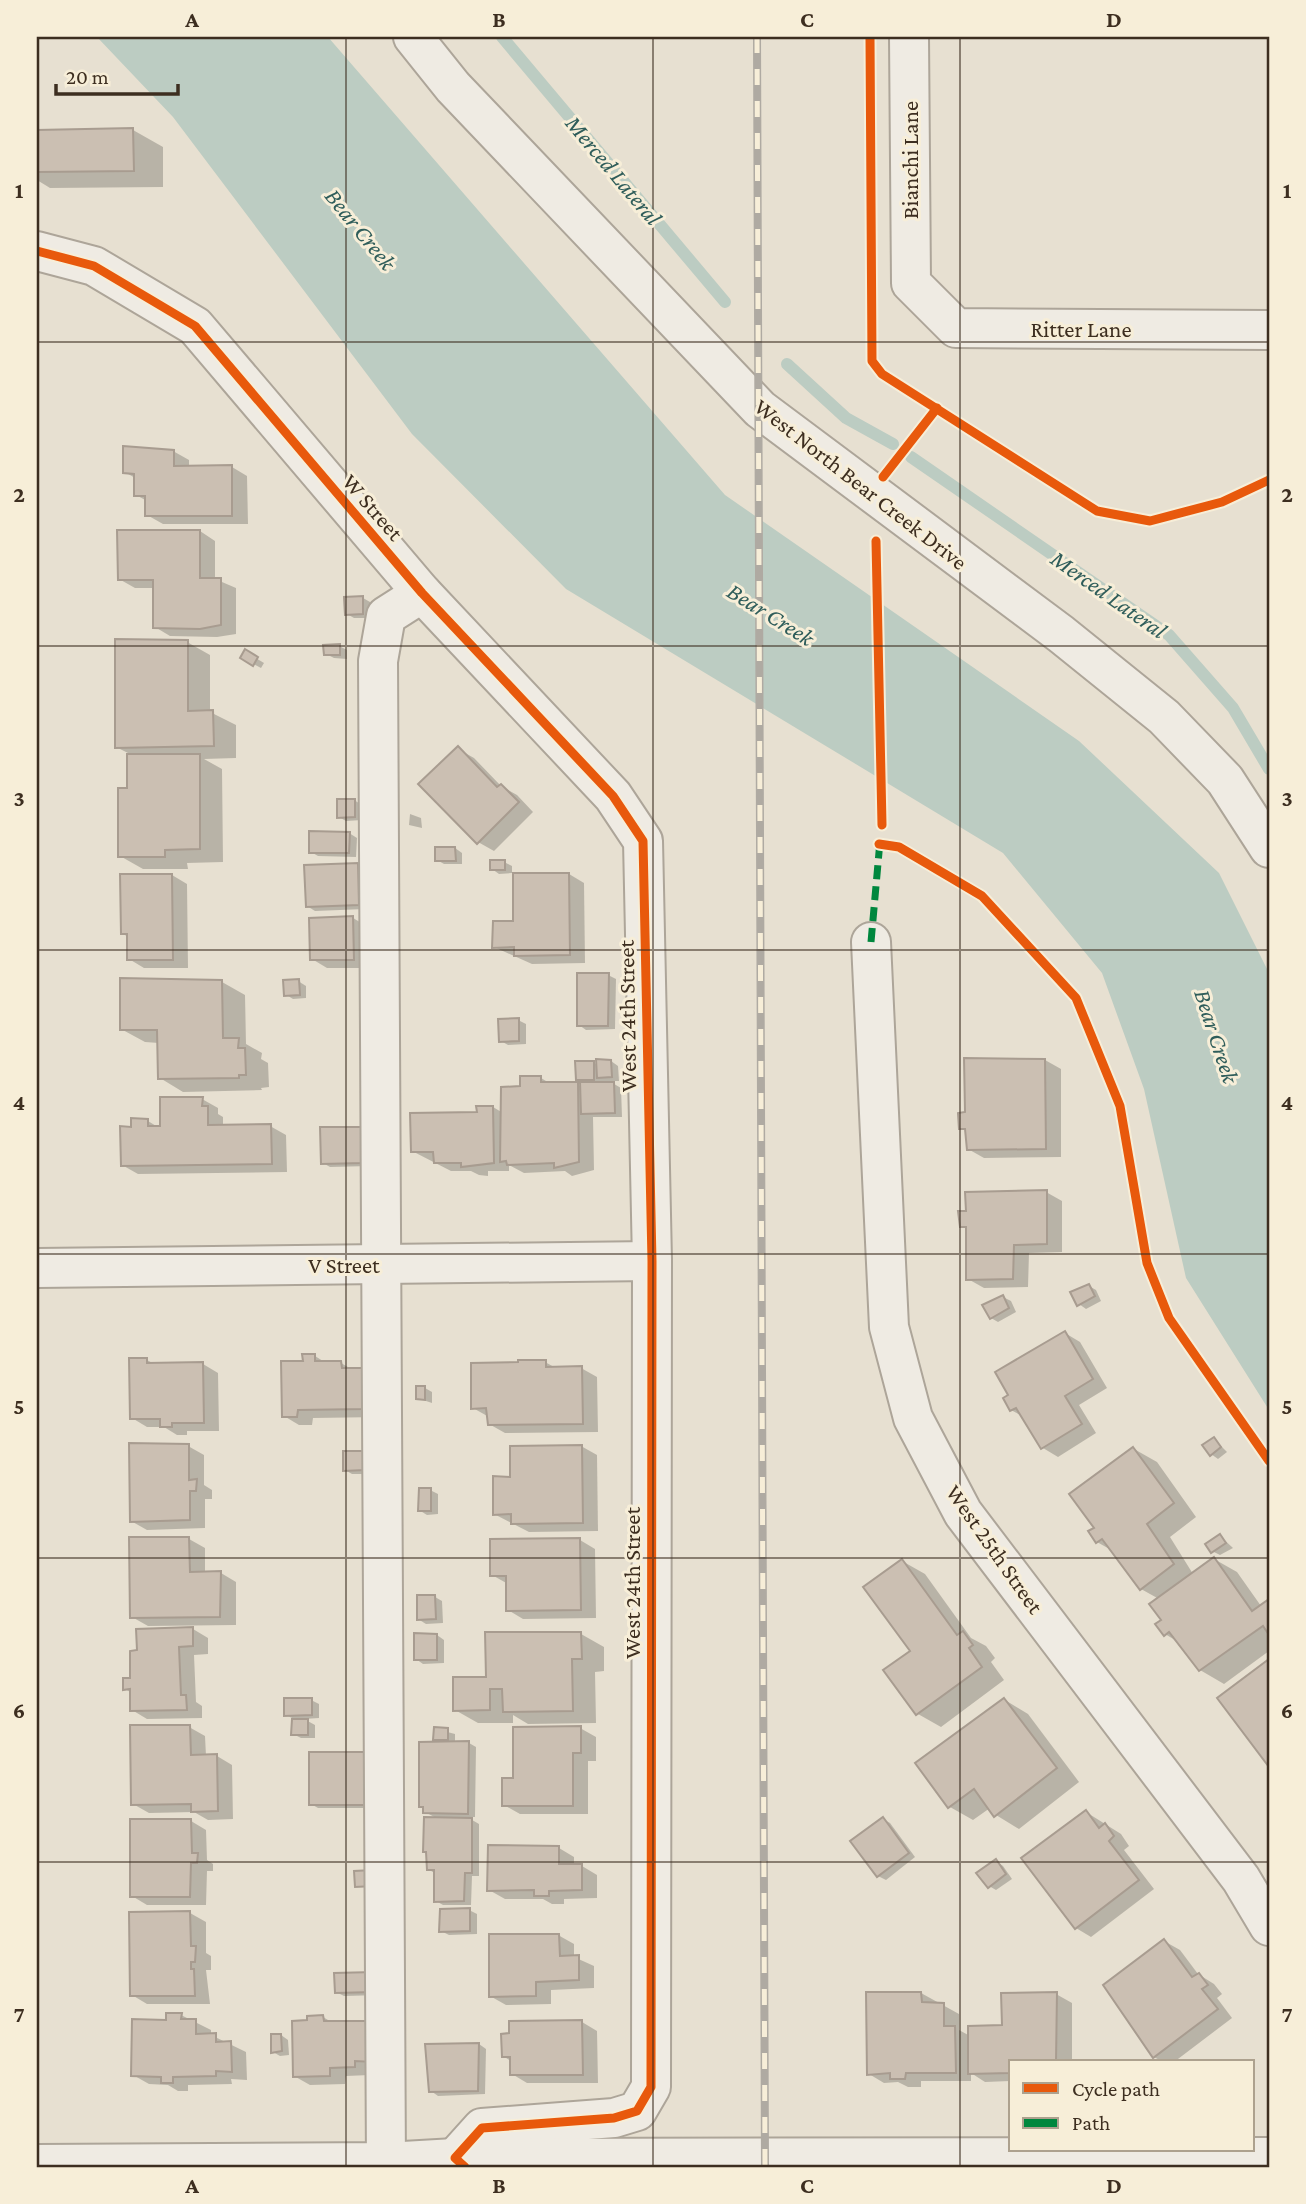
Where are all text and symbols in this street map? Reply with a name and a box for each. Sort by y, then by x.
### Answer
text: A [184,6,199,32]
text: B [492,6,506,32]
text: C [800,6,814,32]
text: D [1106,6,1122,32]
scale bar [56,52,178,96]
text: 20 m [66,65,109,89]
street label: Bianchi Lane [897,101,923,219]
water label: Merced Lateral [560,109,668,231]
text: 1 [15,177,24,203]
text: 1 [1283,177,1292,203]
water label: Bear Creek [320,183,403,276]
street label: Ritter Lane [1030,316,1132,342]
street label: West North Bear Creek Drive [750,393,972,575]
street label: W Street [337,469,409,546]
text: 2 [13,481,25,507]
text: 2 [1281,481,1293,507]
water label: Merced Lateral [1045,544,1173,644]
water label: Bear Creek [723,577,821,652]
text: 3 [13,785,25,811]
text: 3 [1281,785,1293,811]
street label: West 24th Street [613,939,641,1092]
water label: Bear Creek [1189,986,1245,1088]
text: 4 [13,1089,25,1115]
text: 4 [1281,1089,1293,1115]
street label: V Street [308,1252,380,1278]
text: 5 [13,1393,25,1419]
text: 5 [1281,1393,1293,1419]
street label: West 25th Street [941,1480,1049,1619]
street label: West 24th Street [619,1507,645,1659]
text: 6 [13,1697,25,1723]
text: 6 [1281,1697,1293,1723]
text: 7 [13,2001,25,2027]
text: 7 [1281,2001,1293,2027]
legend [1009,2060,1254,2152]
text: Cycle path [1072,2077,1160,2101]
text: Path [1072,2111,1110,2135]
text: A [184,2172,199,2198]
text: B [492,2172,506,2198]
text: C [800,2172,814,2198]
text: D [1106,2172,1122,2198]

